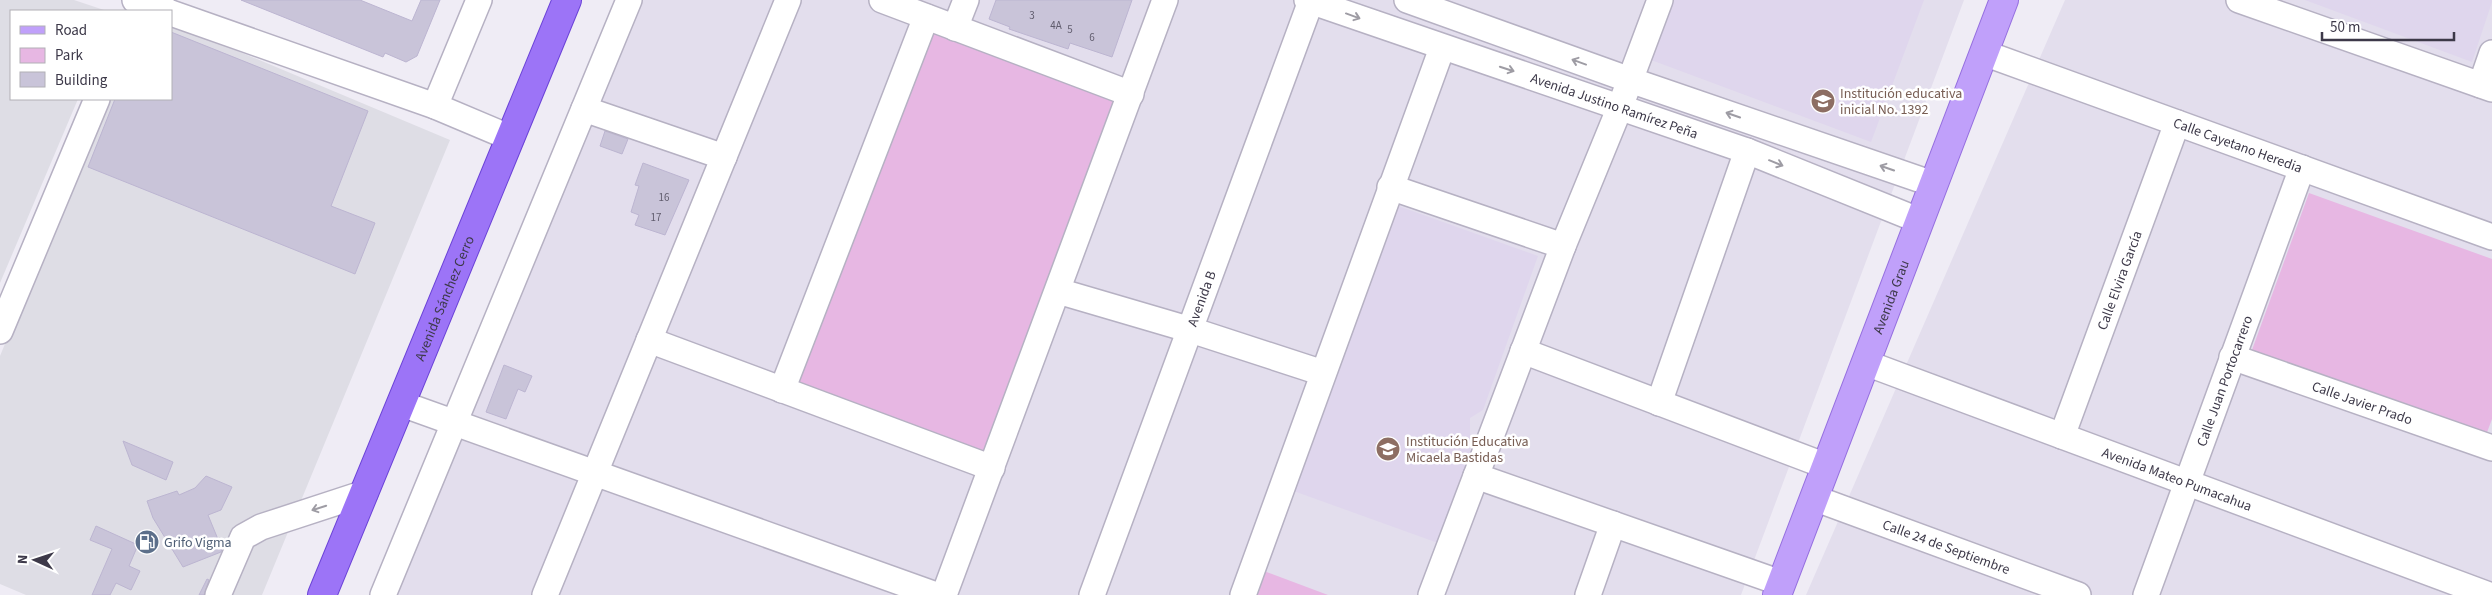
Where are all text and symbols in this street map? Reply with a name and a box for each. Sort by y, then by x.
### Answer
house number: 3 [1029,8,1035,23]
legend [10,10,172,100]
scale bar [2322,10,2454,42]
one-way arrow [1345,12,1361,21]
text: 50 m [2330,17,2360,38]
house number: 4A [1050,18,1062,33]
text: Road [55,20,87,41]
house number: 5 [1067,22,1073,37]
house number: 6 [1089,30,1095,45]
text: Park [55,45,84,66]
one-way arrow [1572,57,1587,66]
one-way arrow [1499,65,1515,75]
street label: Avenida Justino Ramírez Peña [1528,68,1700,144]
text: Building [55,70,108,91]
place label: Institución educativa inicial No. 1392 [1840,84,1962,120]
school or university icon: Institución educativa inicial No. 1392 [1810,88,1836,114]
one-way arrow [1725,110,1741,119]
street label: Calle Cayetano Heredia [2170,113,2305,178]
one-way arrow [1768,158,1783,168]
one-way arrow [1879,163,1895,172]
house number: 16 [659,190,670,205]
house number: 17 [651,210,661,225]
street label: Calle Elvira García [2093,228,2148,333]
street label: Avenida Sánchez Cerro [410,233,480,364]
street label: Avenida Grau [1868,257,1915,337]
street label: Avenida B [1183,268,1222,330]
street label: Calle Juan Portocarrero [2192,313,2258,450]
street label: Calle Javier Prado [2309,377,2415,430]
place label: Institución Educativa Micaela Bastidas [1406,432,1529,468]
school or university icon: Institución Educativa Micaela Bastidas [1375,436,1401,462]
street label: Avenida Mateo Pumacahua [2099,443,2255,517]
one-way arrow [311,504,327,514]
street label: Calle 24 de Septiembre [1879,515,2013,580]
fuel station icon: Grifo Vigma [134,529,160,555]
place label: Grifo Vigma [164,533,232,553]
north arrow [10,535,60,585]
text: N [13,554,33,565]

